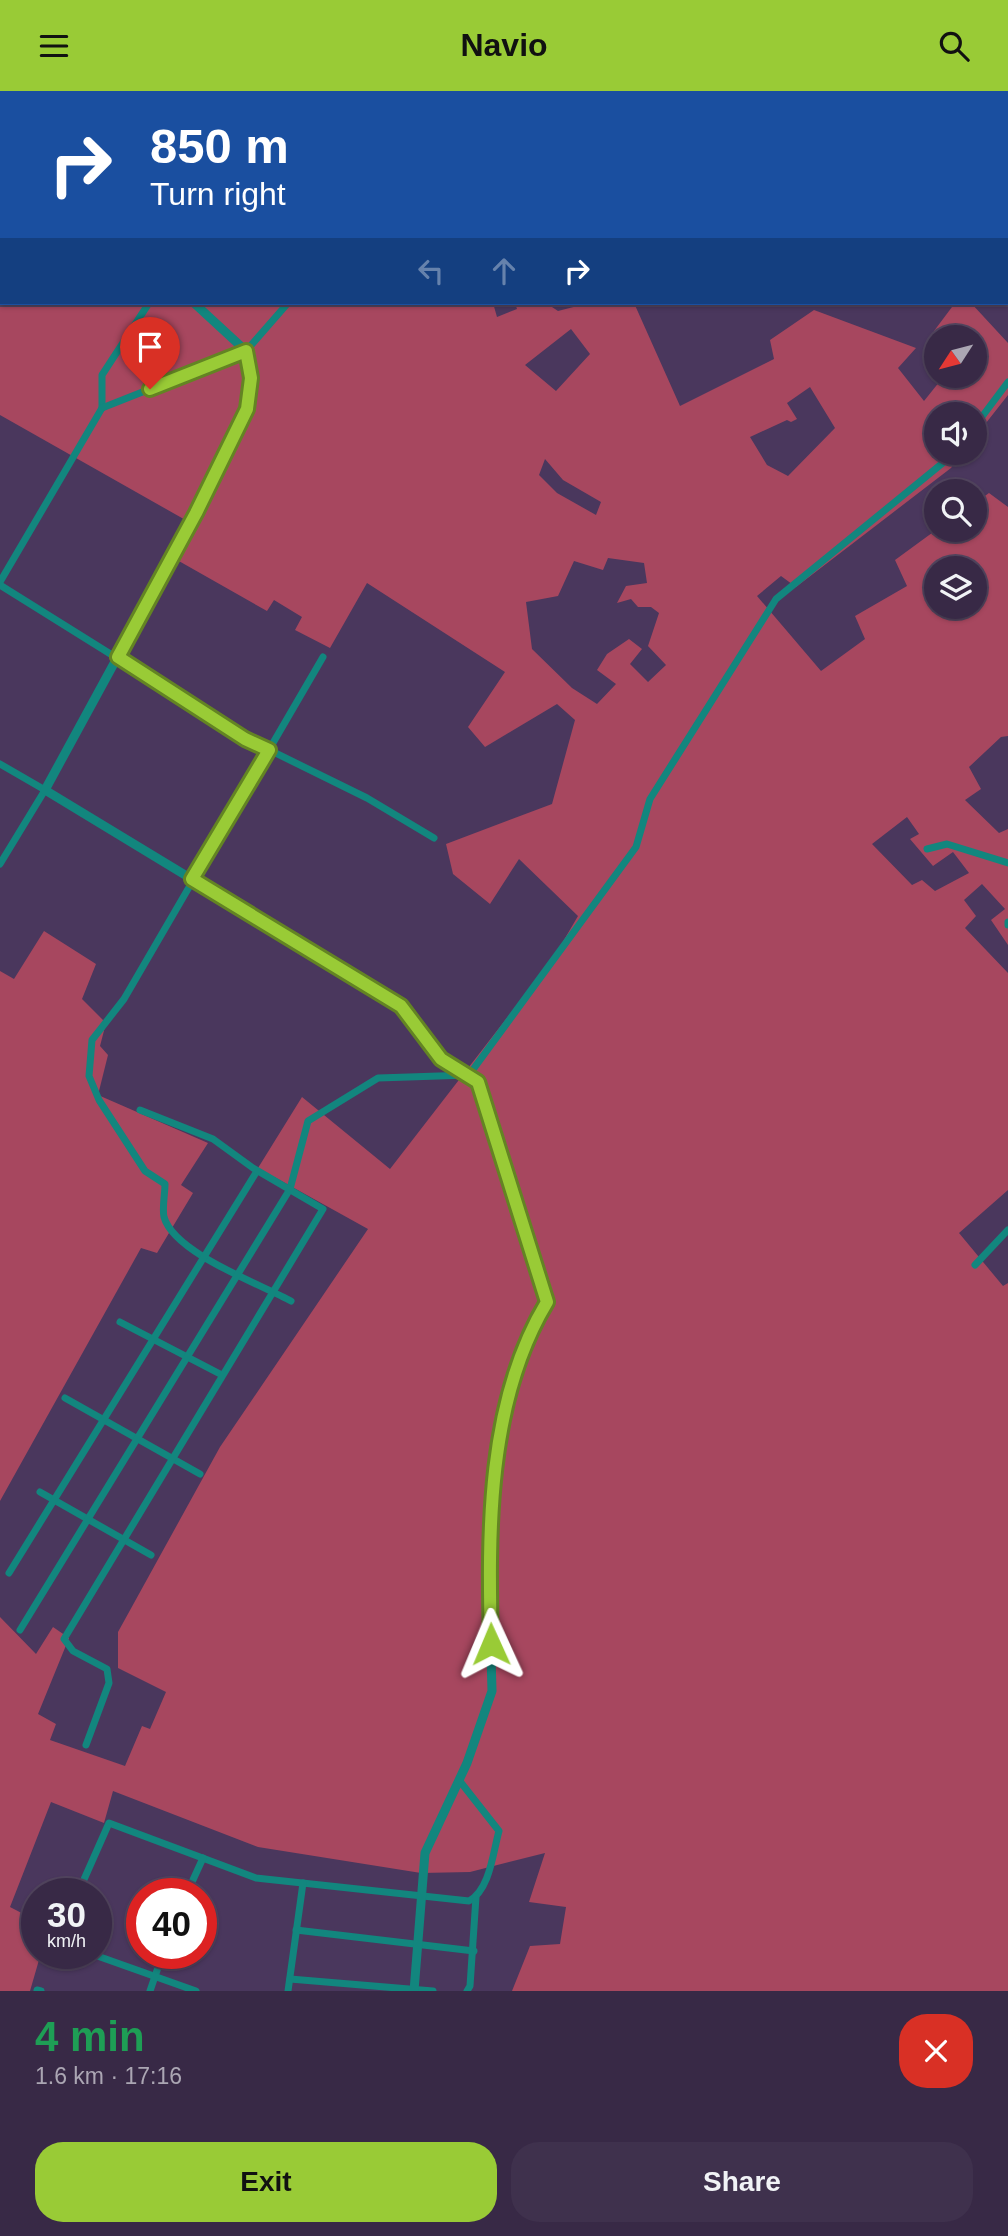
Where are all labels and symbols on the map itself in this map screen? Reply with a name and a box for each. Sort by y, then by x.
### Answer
pin [120,317,180,389]
north arrow [924,325,987,389]
position arrow [454,1607,528,1681]
speed limit sign: 40 [126,1878,217,1969]

